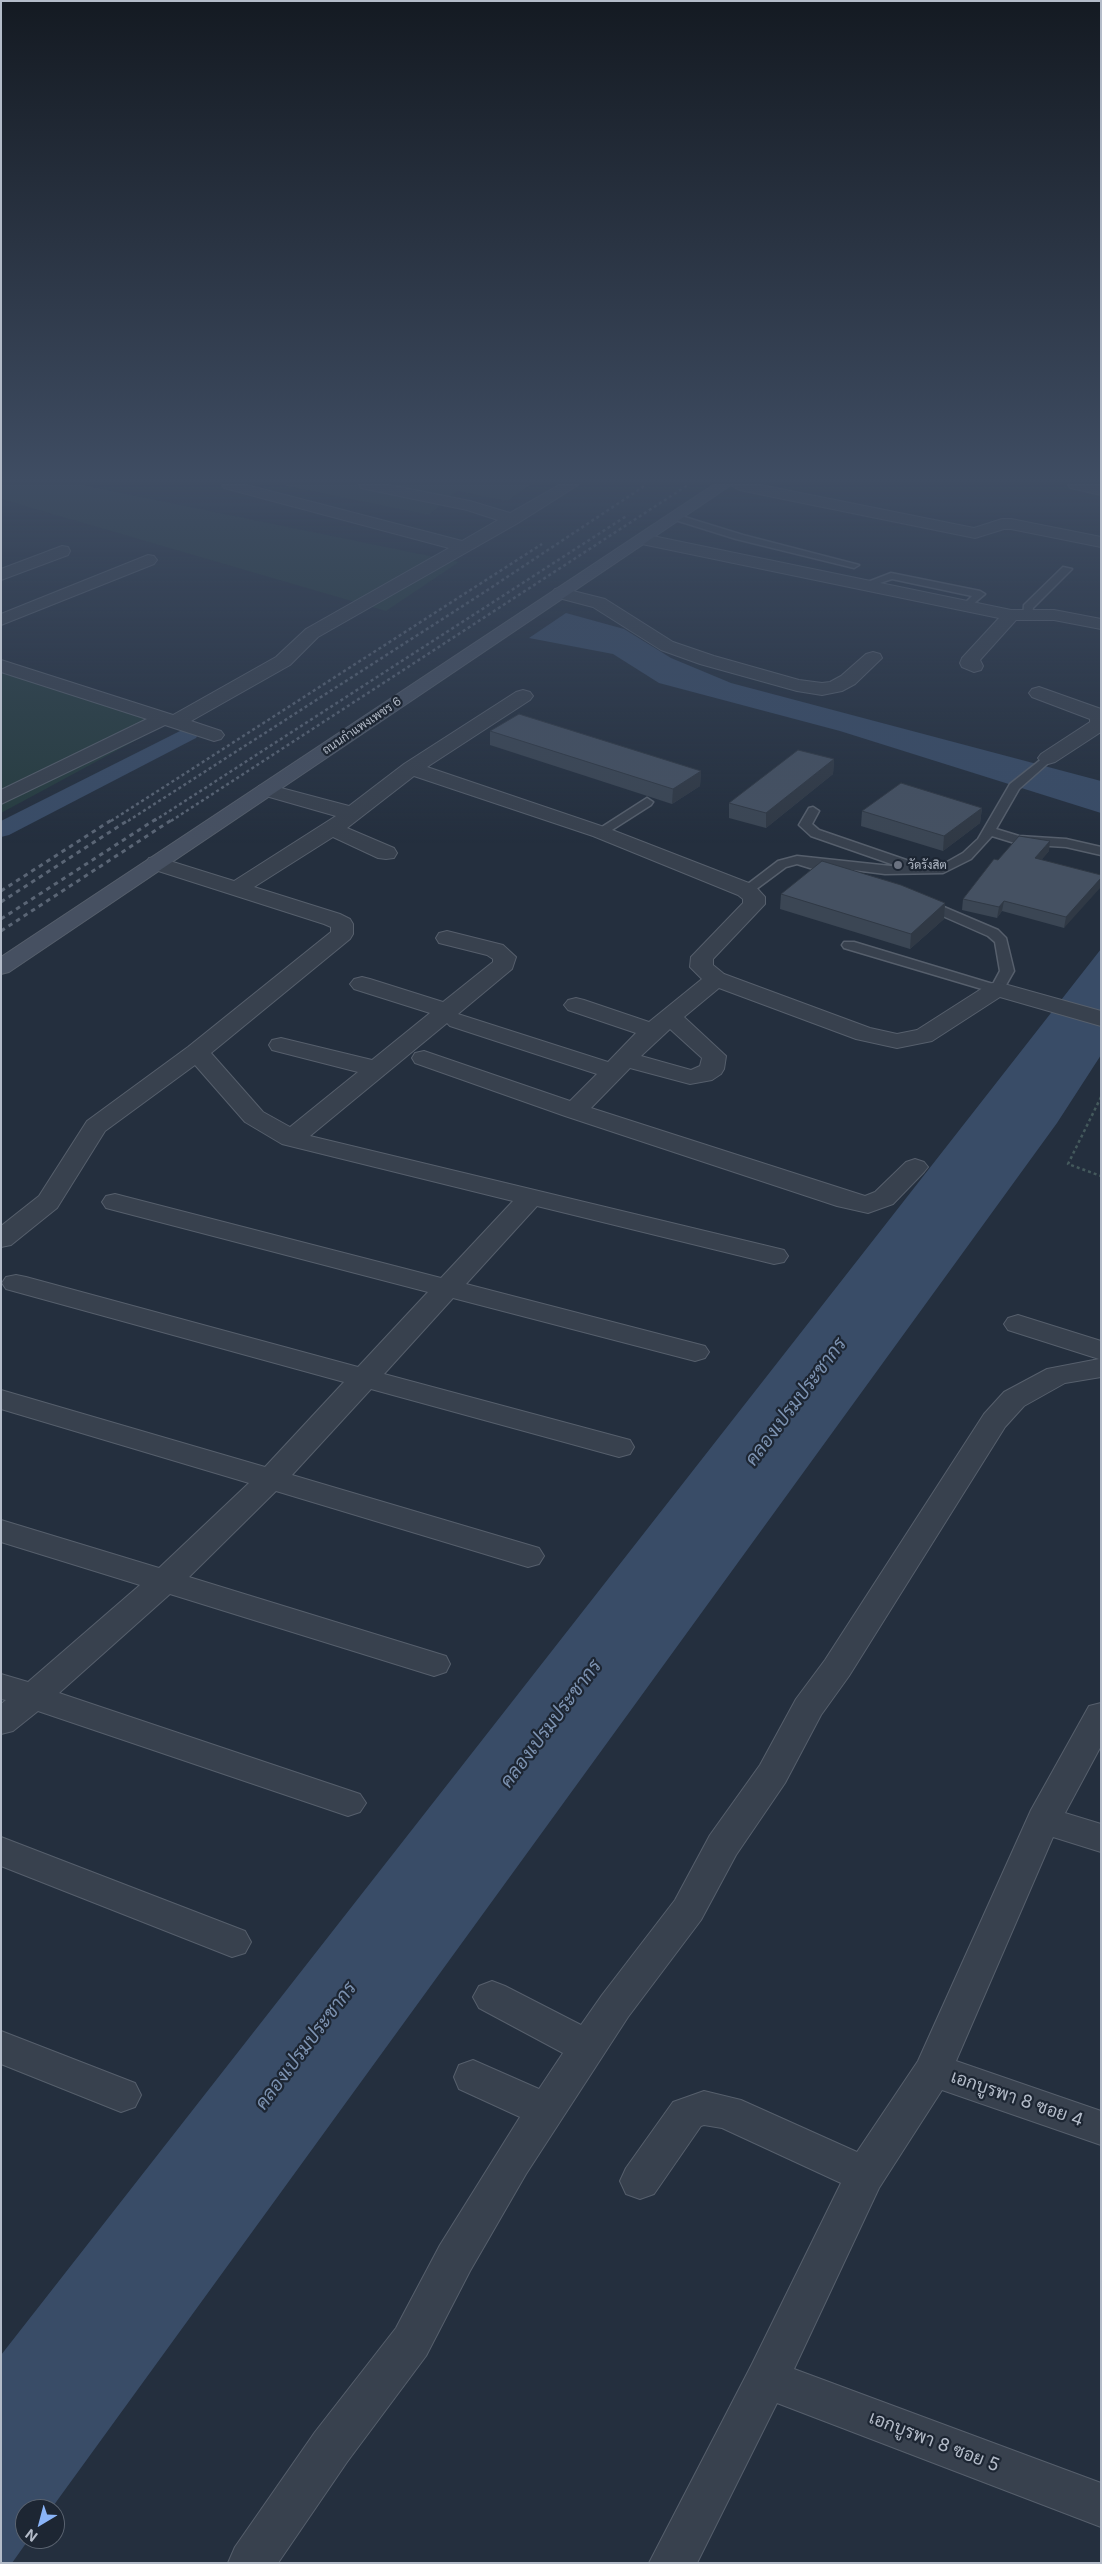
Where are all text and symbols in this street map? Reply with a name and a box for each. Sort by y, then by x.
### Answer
street label: ถนนกำแพงเพชร 6 [320,694,404,758]
place label: วัดรังสิต [908,858,947,872]
marker: วัดรังสิต [892,859,904,871]
water label: คลองเปรมประชากร [741,1334,851,1470]
water label: คลองเปรมประชากร [496,1656,606,1792]
water label: คลองเปรมประชากร [251,1978,361,2114]
street label: เอกบูรพา 8 ซอย 4 [948,2066,1086,2132]
street label: เอกบูรพา 8 ซอย 5 [866,2407,1002,2477]
north arrow [15,2499,65,2549]
text: N [22,2526,41,2546]

